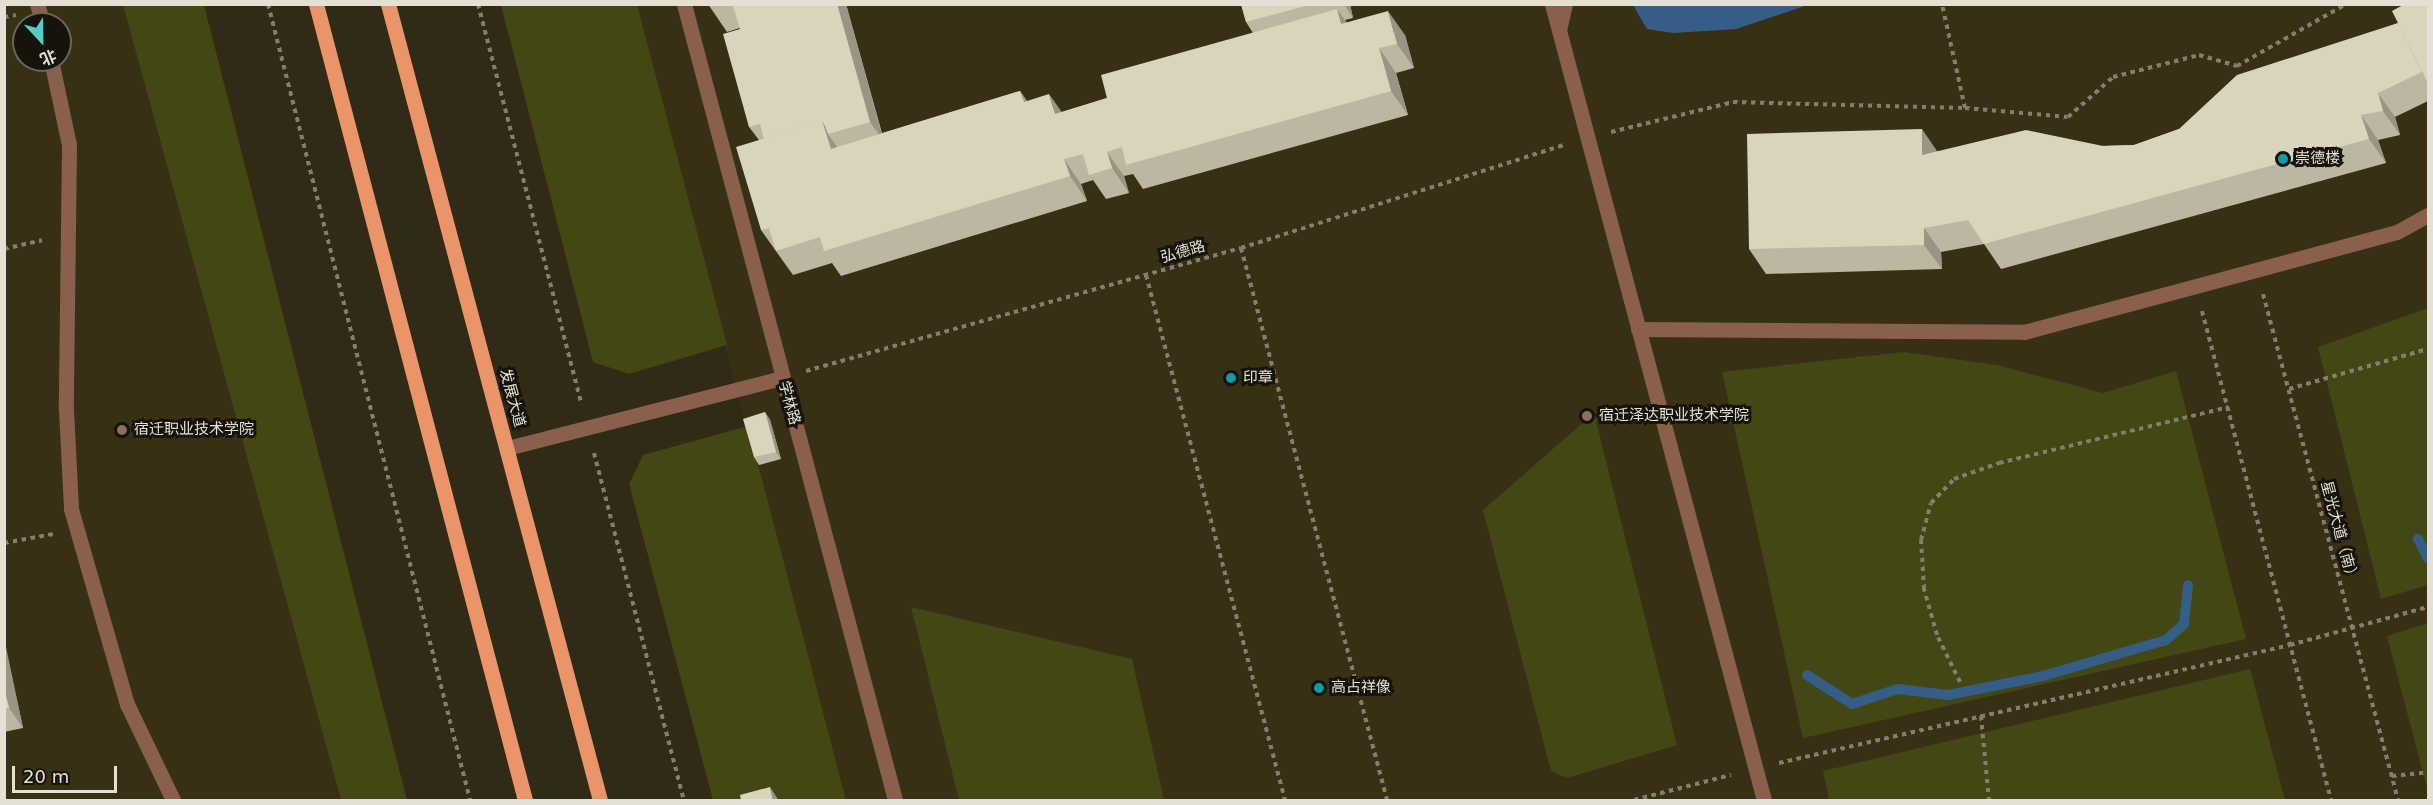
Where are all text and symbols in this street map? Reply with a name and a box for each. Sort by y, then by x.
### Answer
north arrow [12,12,72,72]
text: 北 [37,45,59,69]
place label: 崇德楼 [2295,150,2340,168]
marker: 崇德楼 [2276,152,2290,166]
street label: 弘德路 [1159,237,1207,267]
street label: 发展大道 [496,367,528,429]
place label: 印章 [1243,369,1273,387]
marker: 印章 [1224,371,1238,385]
street label: 学林路 [774,379,804,427]
place label: 宿迁泽达职业技术学院 [1599,407,1749,425]
marker: 宿迁泽达职业技术学院 [1580,409,1594,423]
place label: 宿迁职业技术学院 [134,421,254,439]
marker: 宿迁职业技术学院 [115,423,129,437]
street label: 星光大道（南） [2317,479,2361,585]
place label: 高占祥像 [1331,679,1391,697]
marker: 高占祥像 [1312,681,1326,695]
scale bar [15,754,120,792]
text: 20 m [23,766,69,787]

